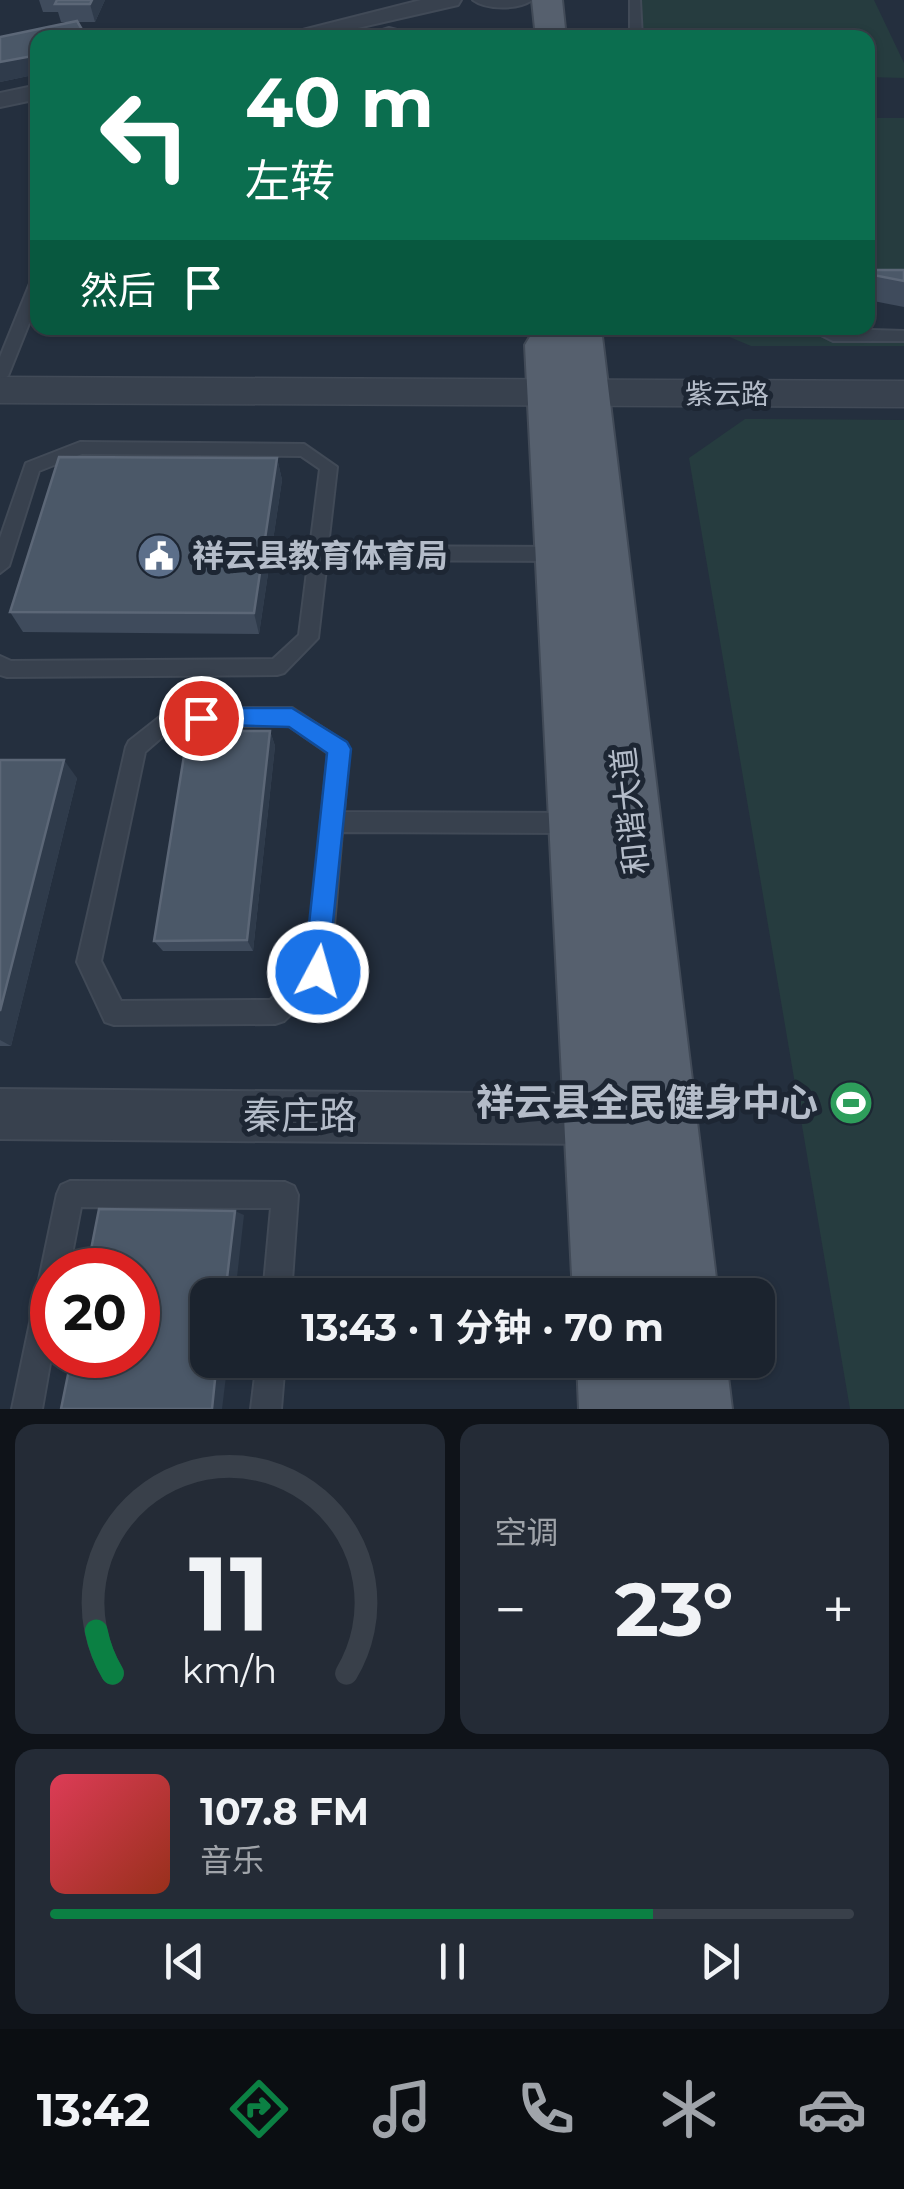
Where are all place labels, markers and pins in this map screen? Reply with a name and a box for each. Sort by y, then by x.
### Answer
public building icon: 祥云县教育体育局 [136,533,182,579]
place label: 祥云县教育体育局 [192,536,448,575]
pin [159,676,244,761]
place label: 祥云县全民健身中心 [476,1079,818,1126]
sports icon: 祥云县全民健身中心 [828,1080,874,1126]

